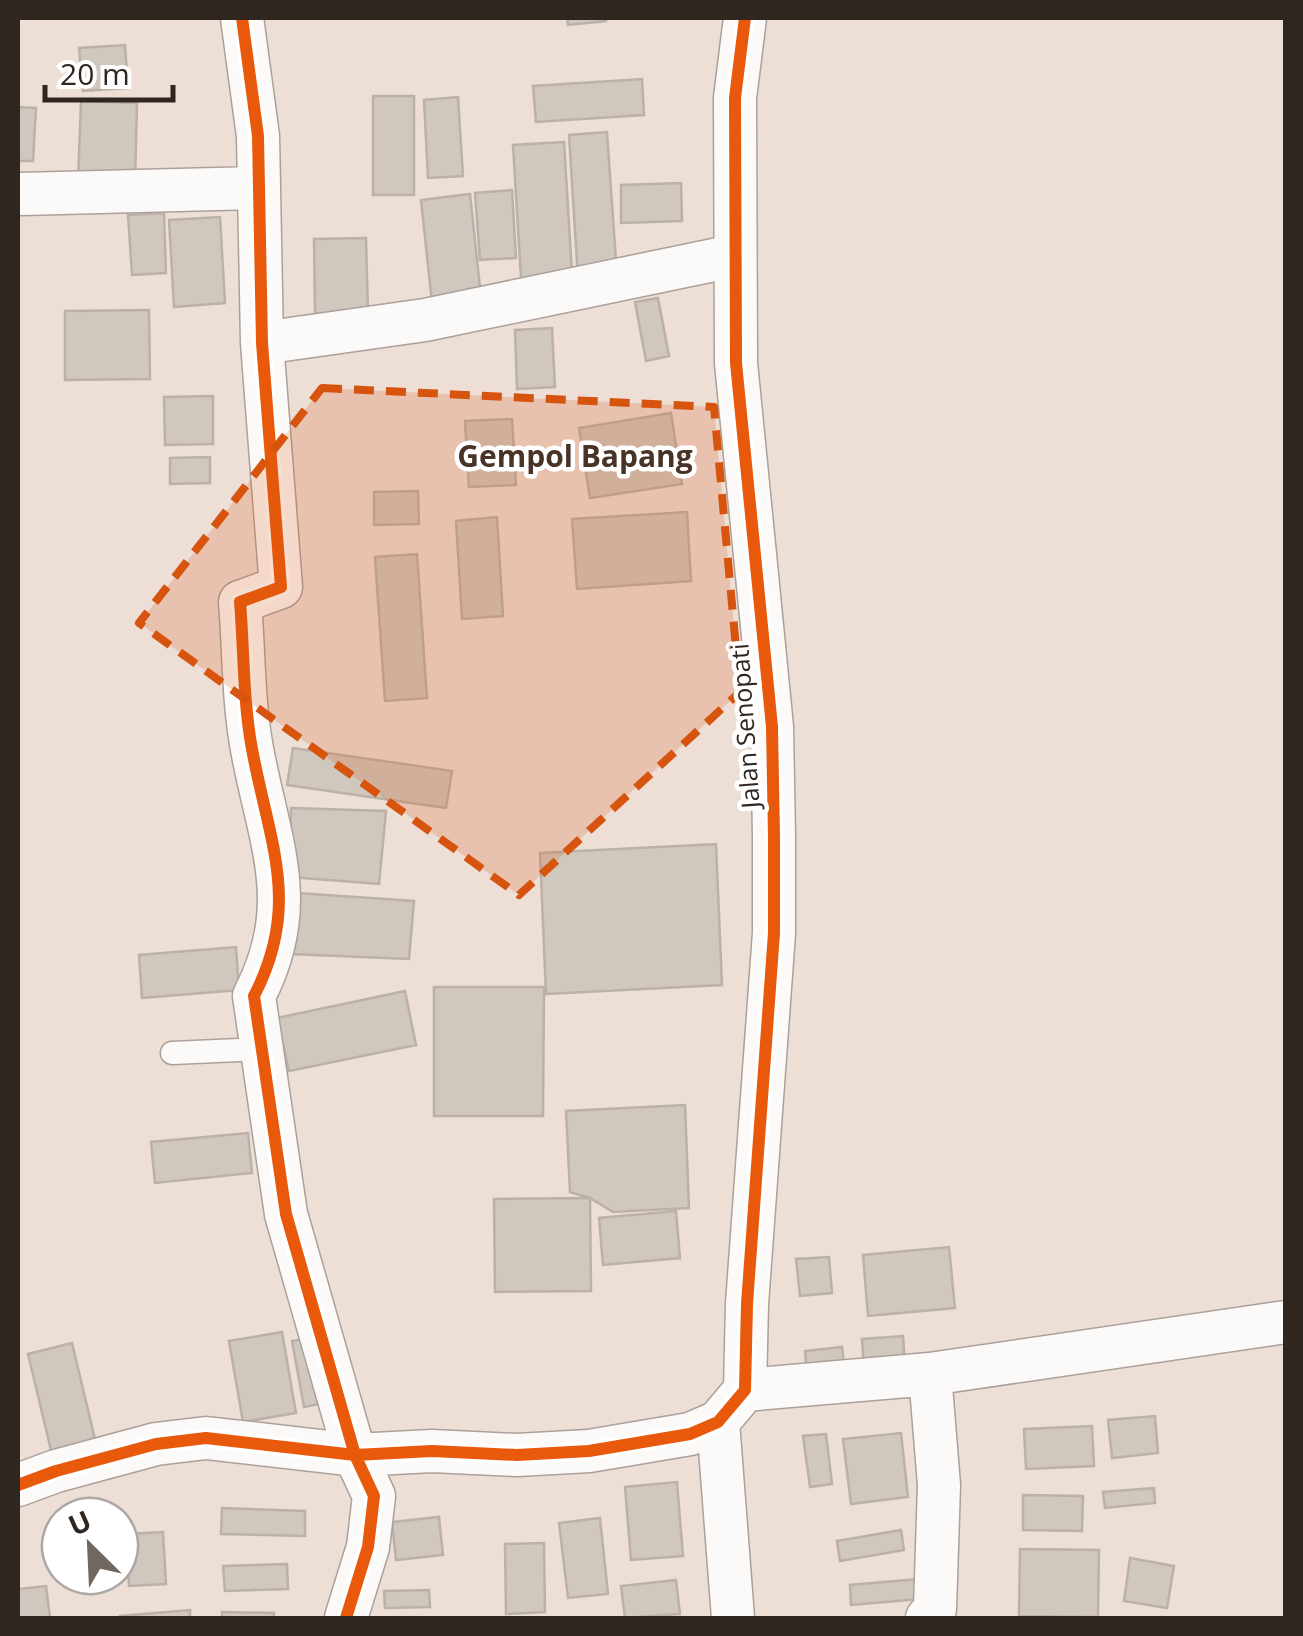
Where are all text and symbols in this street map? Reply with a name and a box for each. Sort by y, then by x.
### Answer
scale bar [45,40,172,102]
text: 20 m [60,53,130,94]
district label: Gempol Bapang [457,435,693,476]
street label: Jalan Senopati [721,642,767,812]
north arrow [40,1496,140,1596]
text: U [62,1501,97,1544]

